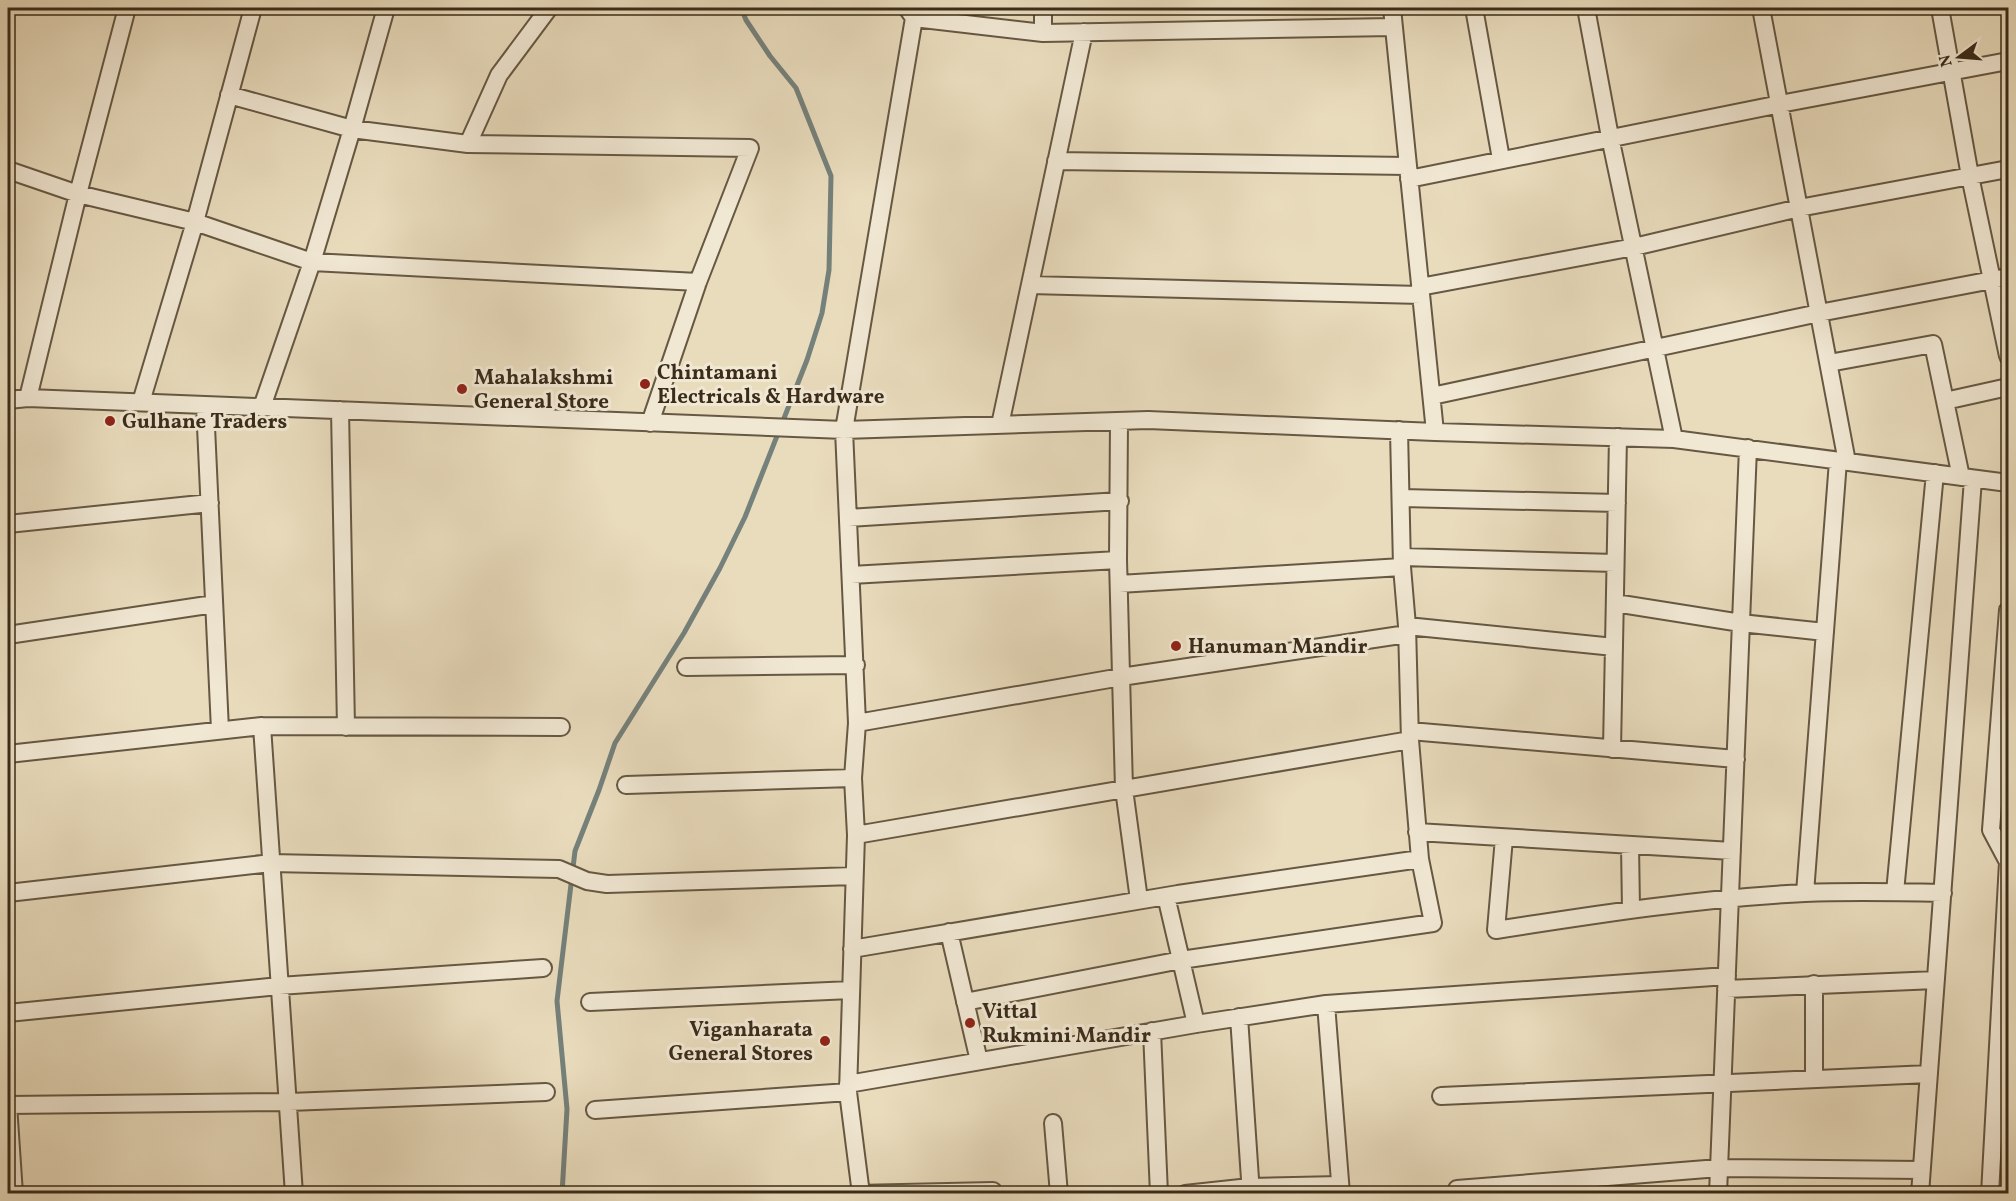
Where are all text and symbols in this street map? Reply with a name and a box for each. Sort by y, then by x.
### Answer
north arrow [1929,27,1989,87]
text: N [1934,52,1959,69]
place label: Chintamani Electricals & Hardware [657,359,885,412]
place label: Mahalakshmi General Store [474,364,613,417]
marker: Chintamani Electricals & Hardware [638,377,652,391]
marker: Mahalakshmi General Store [455,382,469,396]
place label: Gulhane Traders [122,408,287,437]
marker: Gulhane Traders [103,414,117,428]
place label: Hanuman Mandir [1188,633,1367,662]
marker: Hanuman Mandir [1169,639,1183,653]
place label: Vittal Rukmini Mandir [982,998,1151,1051]
place label: Viganharata General Stores [668,1016,813,1069]
marker: Vittal Rukmini Mandir [963,1016,977,1030]
marker: Viganharata General Stores [818,1034,832,1048]

